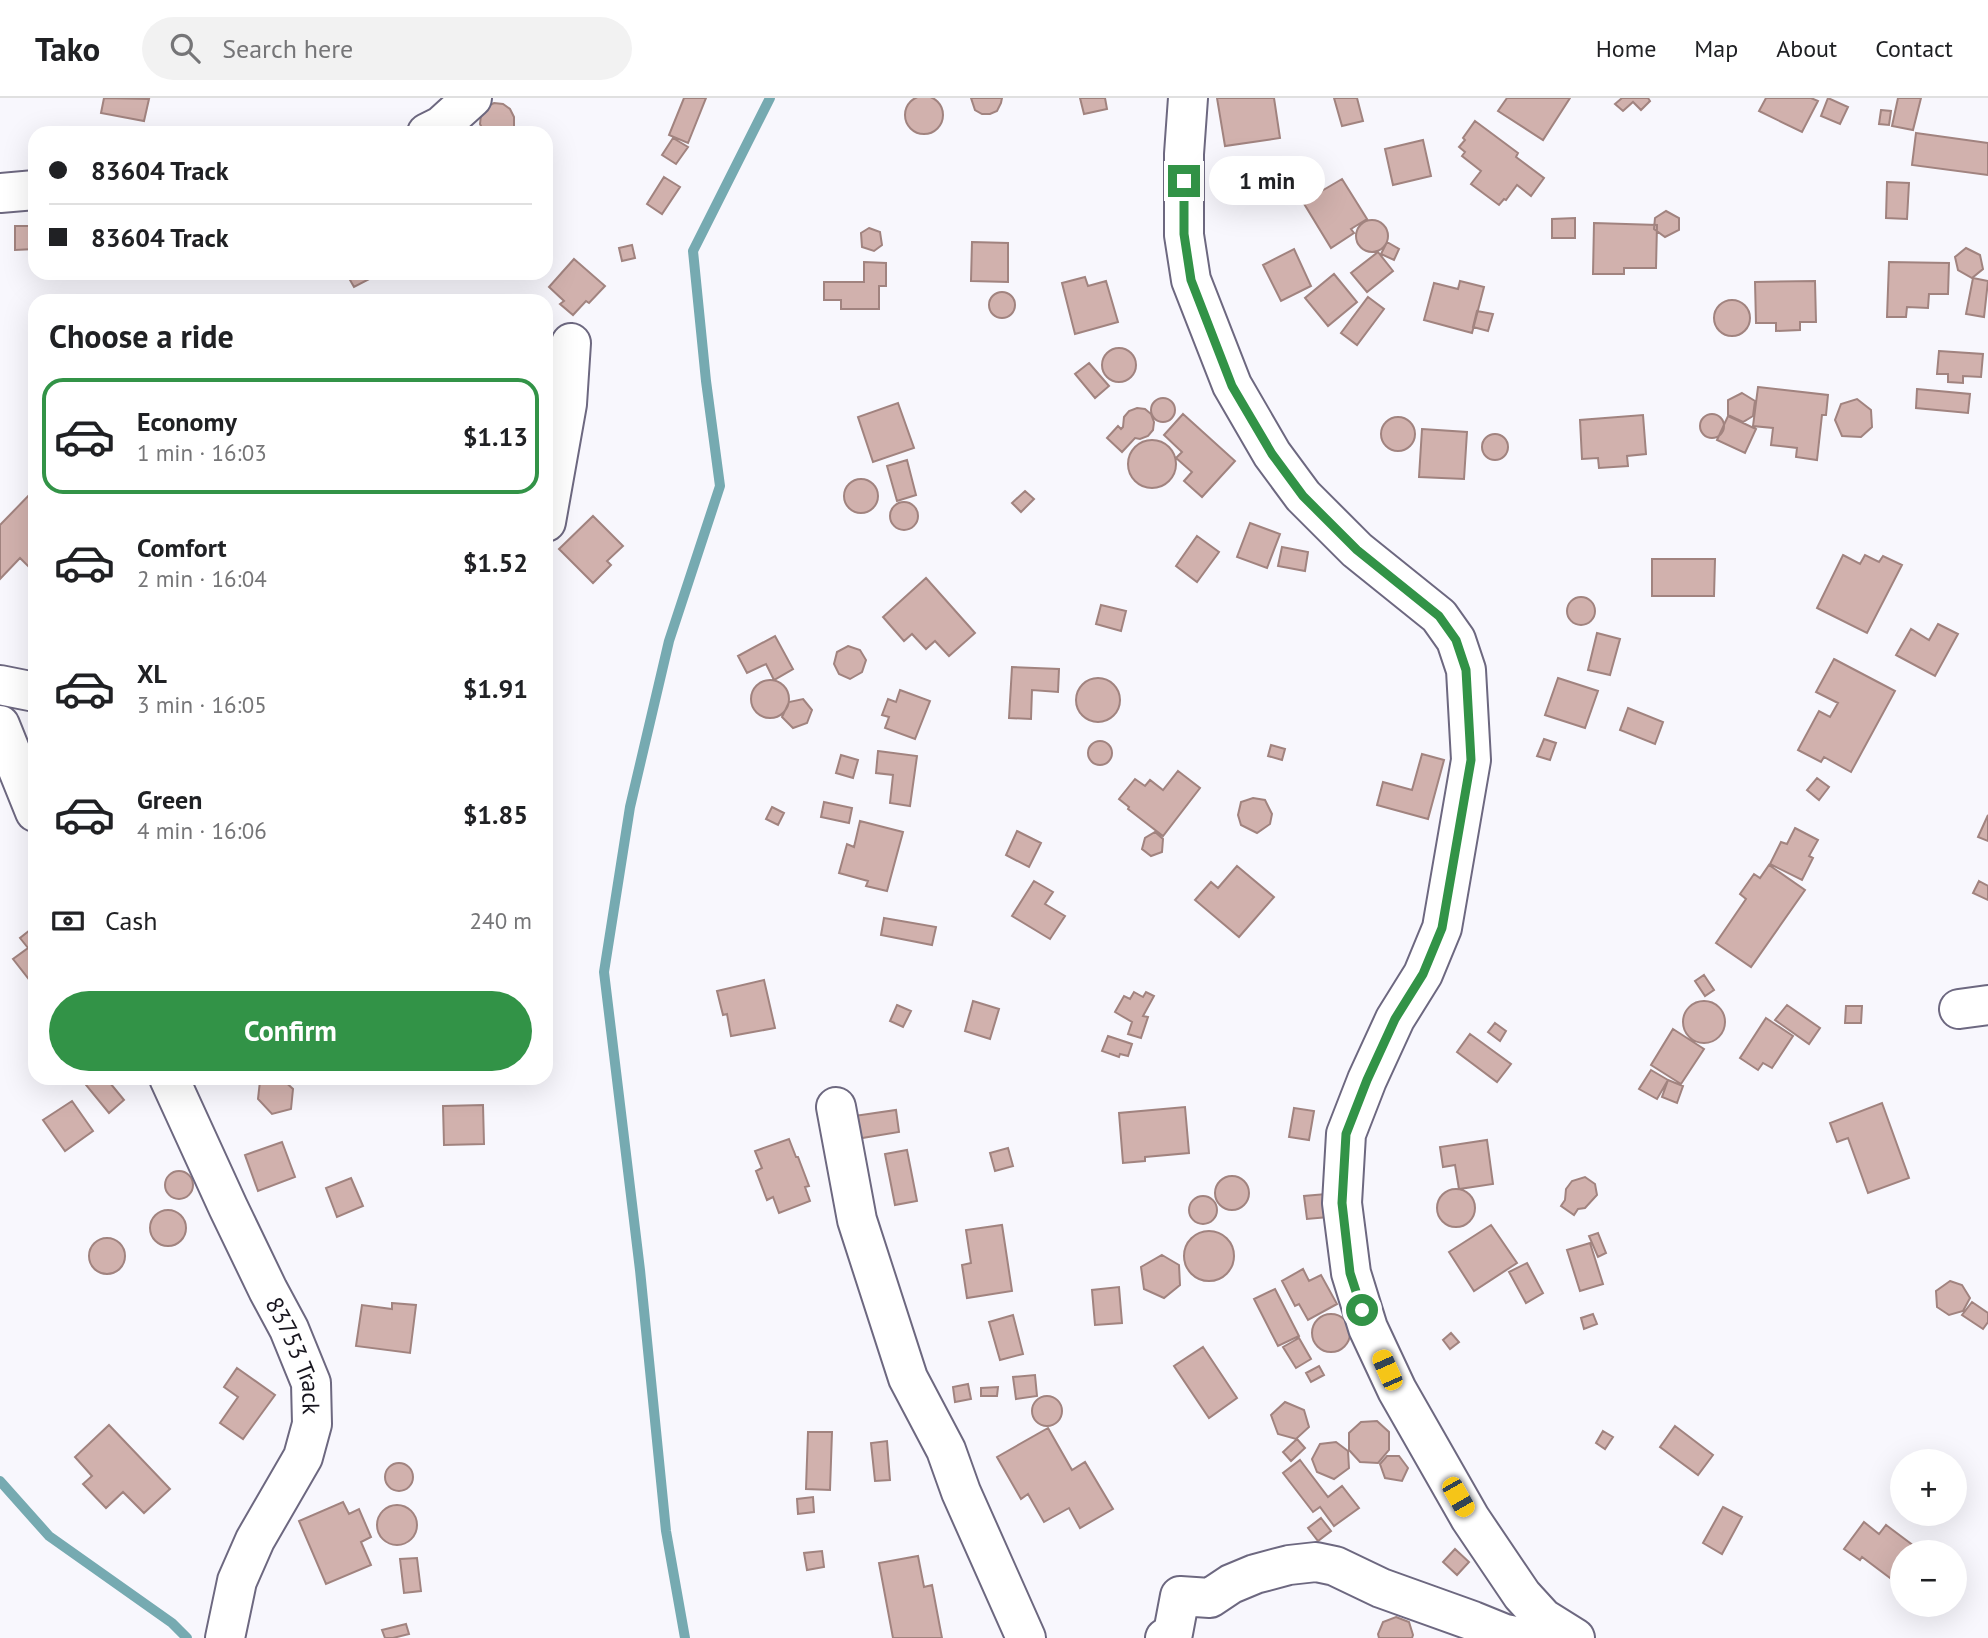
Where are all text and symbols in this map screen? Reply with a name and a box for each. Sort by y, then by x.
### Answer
search box [142,17,632,80]
text: Tako [35,27,100,70]
icon: search [166,29,204,67]
text: Search here [222,32,353,65]
text: Home [1596,33,1656,64]
text: Map [1694,33,1738,64]
text: About [1776,33,1837,64]
text: Contact [1875,33,1953,64]
text: 83604 Track [91,154,228,187]
callout: 1 min [1208,156,1324,206]
route end [1168,165,1200,197]
text: 1 min [1239,166,1295,195]
text: 83604 Track [91,221,228,254]
text: Choose a ride [49,315,234,357]
icon: car [53,405,116,468]
text: Economy [137,405,237,438]
text: $1.13 [463,420,528,453]
text: 1 min · 16:03 [137,438,267,467]
icon: car [53,531,116,594]
text: Comfort [137,531,227,564]
text: $1.52 [463,546,528,579]
text: 2 min · 16:04 [137,564,267,593]
icon: car [53,657,116,720]
text: XL [137,657,167,690]
text: $1.91 [463,672,528,705]
text: 3 min · 16:05 [137,690,267,719]
icon: car [53,783,116,846]
text: Green [137,783,202,816]
text: $1.85 [463,798,528,831]
text: 4 min · 16:06 [137,816,267,845]
icon: cash [49,902,87,940]
text: Cash [105,904,157,937]
text: 240 m [470,906,532,935]
button: Confirm [49,991,532,1071]
street label: 83753 Track [259,1291,327,1415]
route start [1346,1294,1378,1326]
car [1369,1347,1406,1393]
map controls [1890,1449,1967,1617]
button: + [1890,1449,1967,1526]
car [1439,1474,1478,1520]
button: − [1890,1540,1967,1617]

